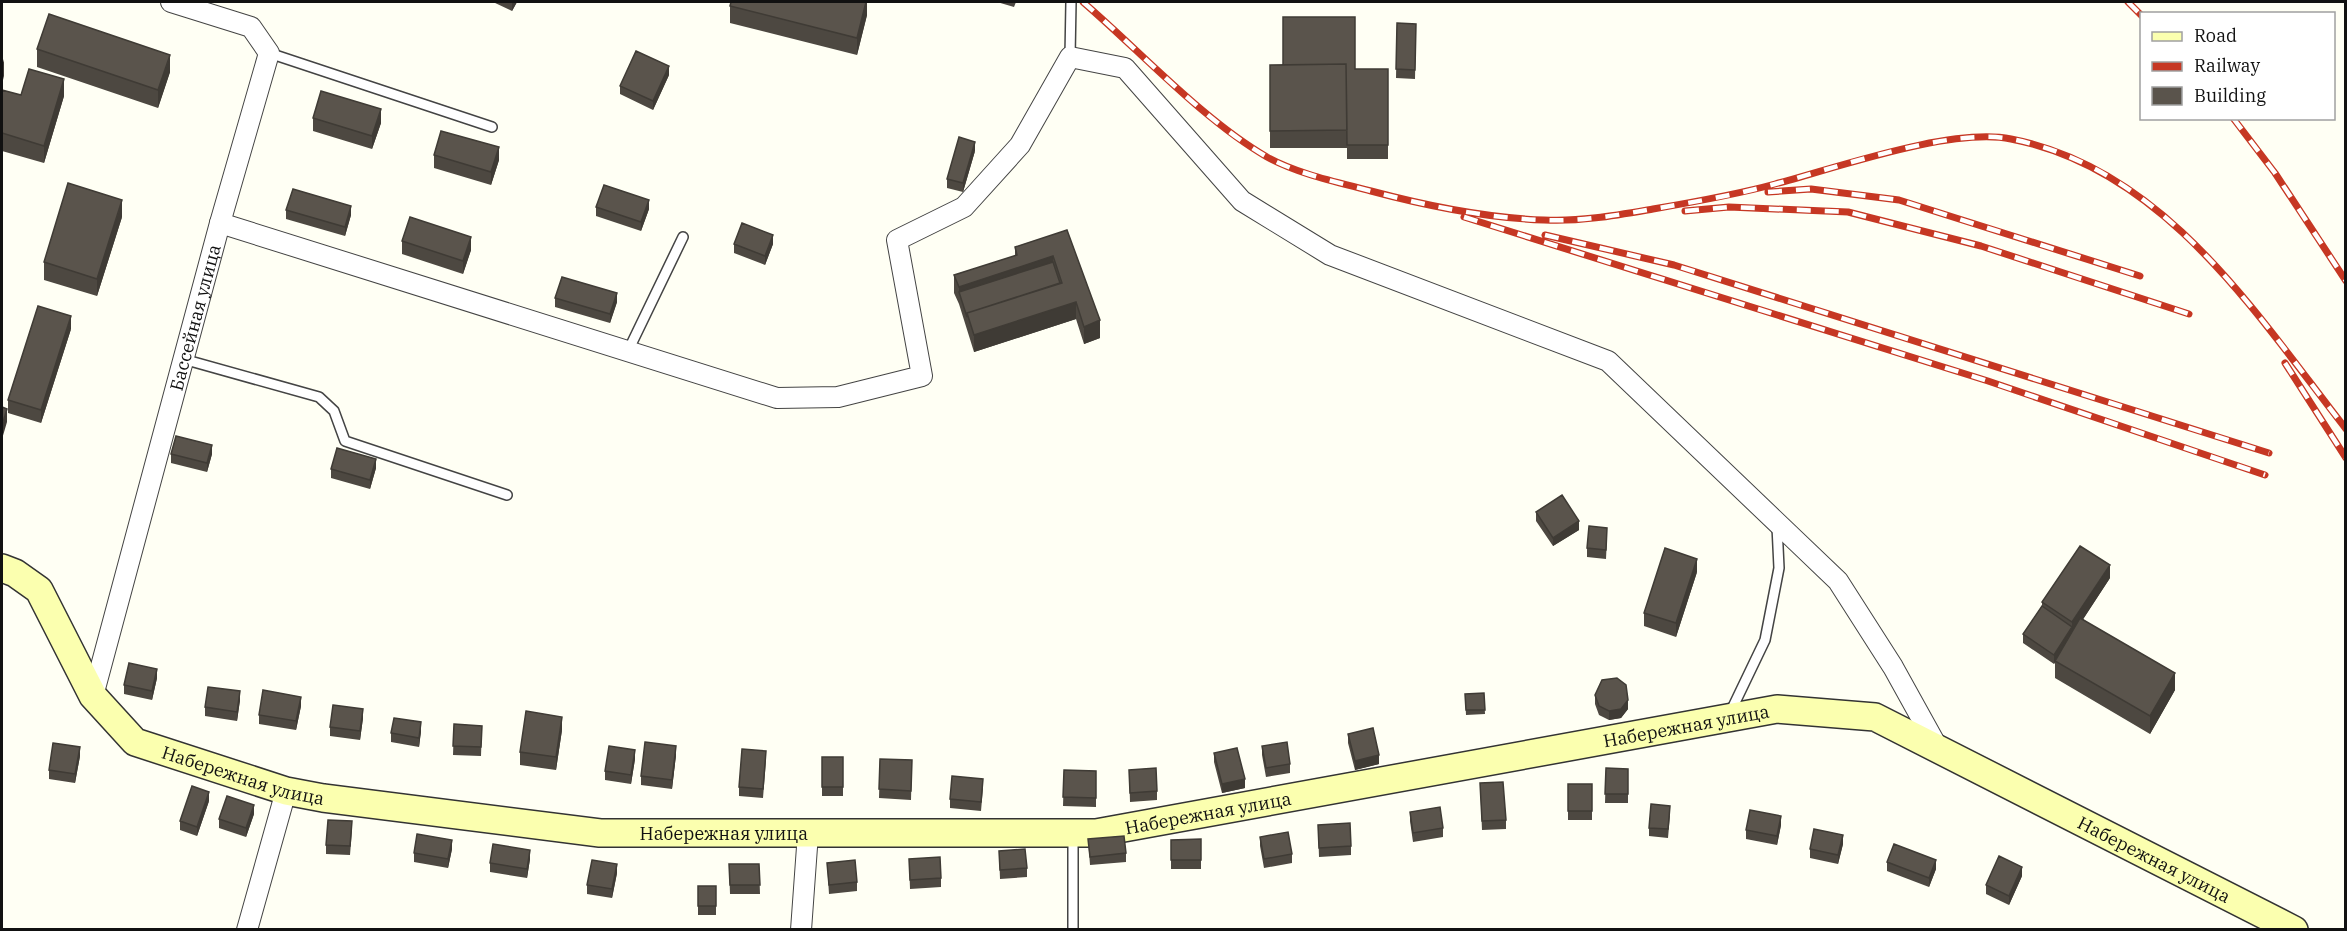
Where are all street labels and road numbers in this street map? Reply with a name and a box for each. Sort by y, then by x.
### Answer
street label: Бассейная улица [164,242,225,393]
street label: Набережная улица [1601,699,1771,752]
street label: Набережная улица [159,740,327,810]
street label: Набережная улица [1123,786,1293,839]
street label: Набережная улица [2074,811,2235,907]
street label: Набережная улица [640,822,808,845]

